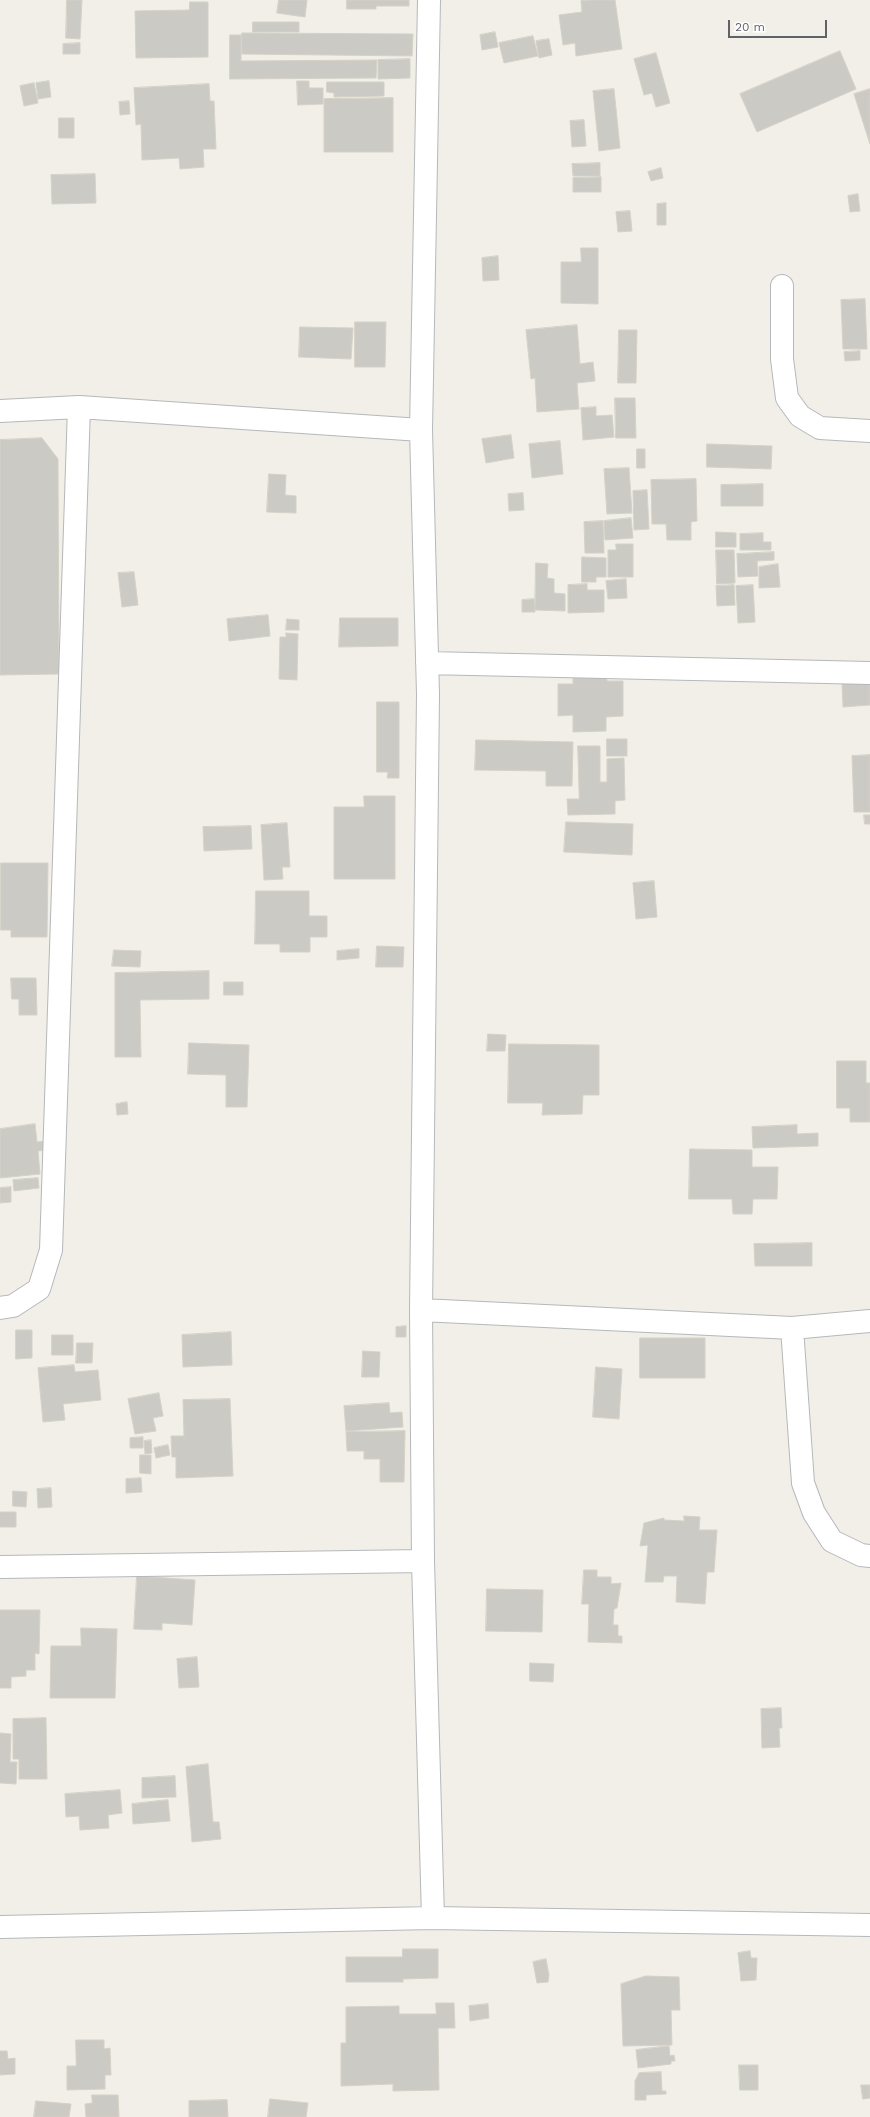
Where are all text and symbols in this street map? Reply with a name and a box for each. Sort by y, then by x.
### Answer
scale bar [730,12,829,38]
text: 20 m [735,20,765,34]

